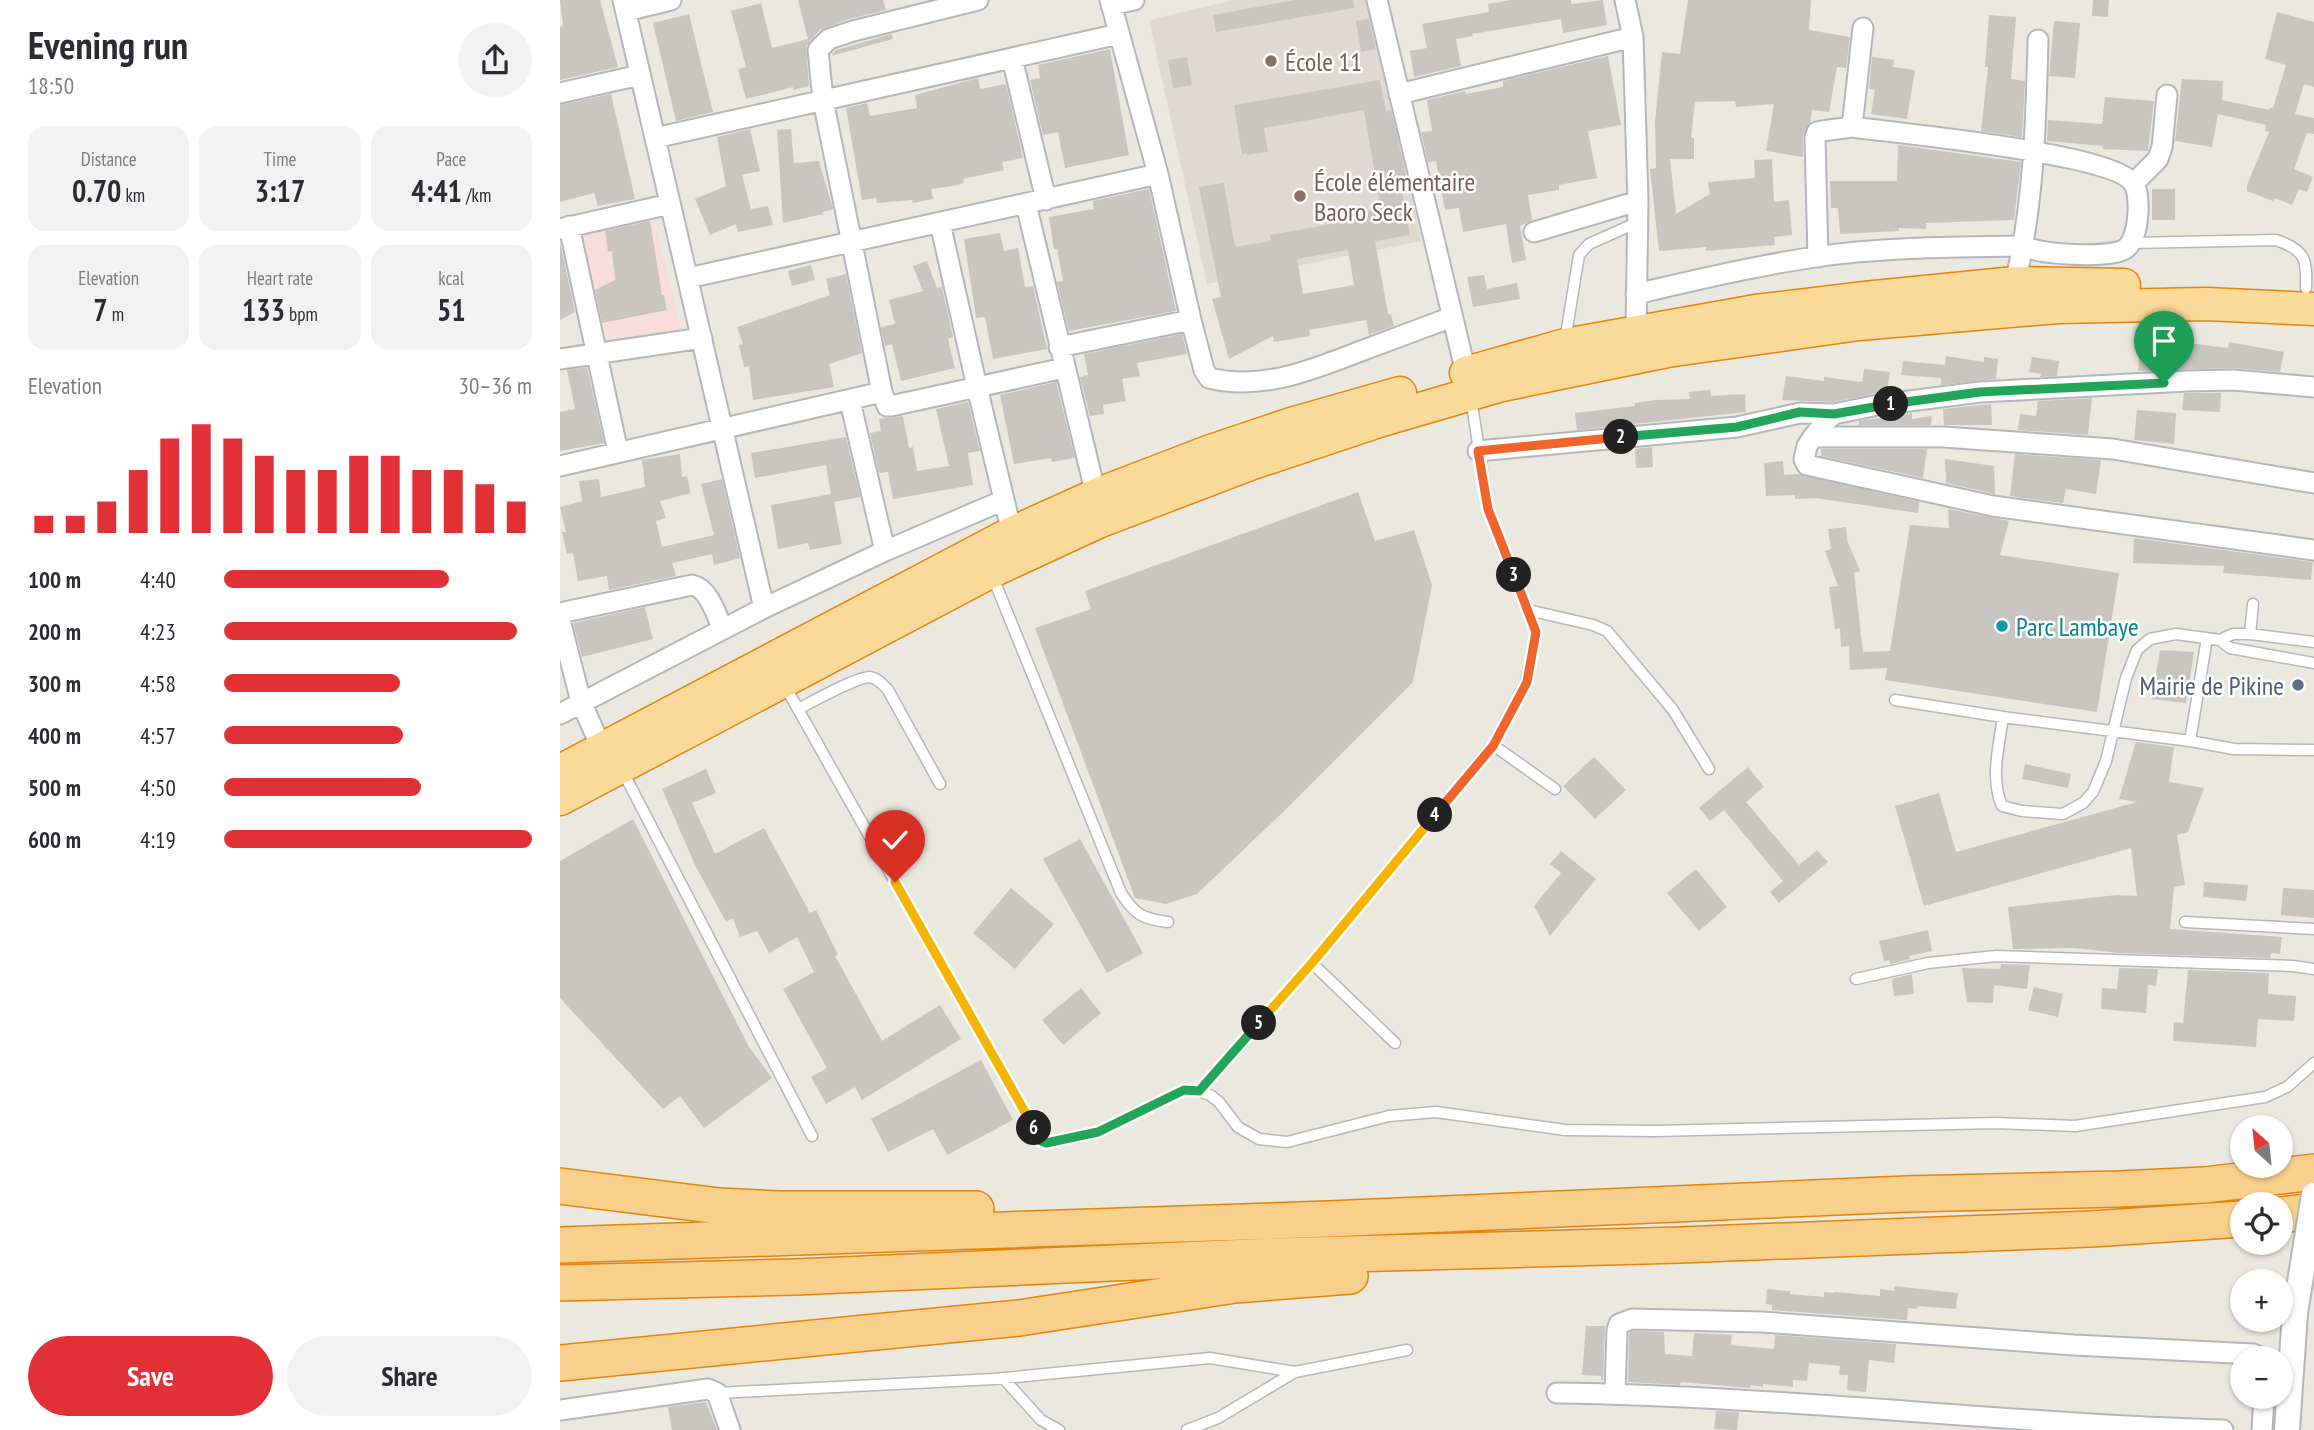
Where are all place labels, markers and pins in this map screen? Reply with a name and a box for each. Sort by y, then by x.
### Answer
place label: École 11 [1285,45,1362,78]
marker: École 11 [1263,53,1279,69]
place label: École élémentaire Baoro Seck [1314,165,1475,228]
marker: École élémentaire Baoro Seck [1292,188,1308,204]
pin [2134,311,2194,383]
pin: 1 [1874,386,1908,422]
pin: 2 [1604,420,1638,454]
pin: 3 [1496,558,1532,592]
place label: Parc Lambaye [2016,610,2139,643]
marker: Parc Lambaye [1994,618,2010,634]
place label: Mairie de Pikine [2140,669,2284,702]
marker: Mairie de Pikine [2290,677,2306,693]
pin: 4 [1418,798,1452,832]
pin [865,810,925,882]
pin: 5 [1242,1006,1276,1040]
pin: 6 [1016,1110,1051,1146]

